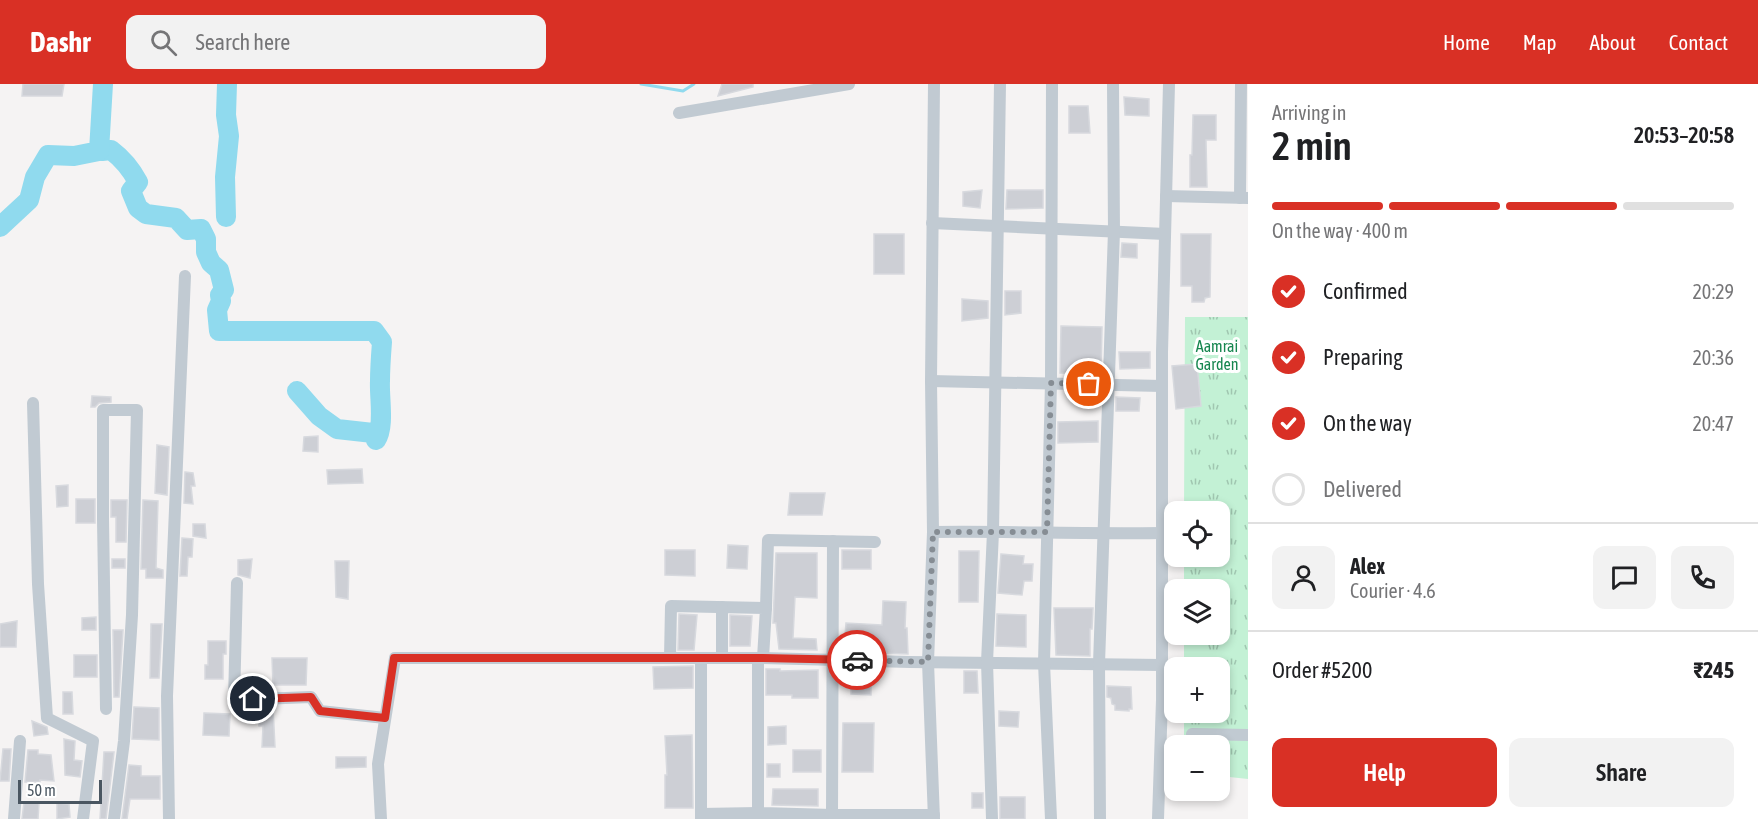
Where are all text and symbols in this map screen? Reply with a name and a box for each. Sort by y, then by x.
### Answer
search box [126,15,546,69]
text: Dashr [30,26,90,58]
icon: search [147,26,180,59]
text: Search here [195,29,290,55]
text: Home [1443,30,1490,54]
text: Map [1523,30,1557,54]
text: About [1590,30,1636,54]
text: Contact [1669,30,1728,54]
text: Arriving in [1272,101,1346,124]
text: 20:53–20:58 [1634,122,1734,148]
text: 2 min [1272,124,1352,168]
text: On the way · 400 m [1272,219,1408,242]
icon: check [1272,275,1305,308]
text: Confirmed [1323,278,1408,304]
text: 20:29 [1692,280,1734,303]
park label: Aamrai Garden [1195,337,1239,373]
icon: check [1272,341,1305,374]
text: Preparing [1323,344,1403,370]
text: 20:36 [1692,346,1734,369]
pin [1063,358,1114,409]
icon: bag [1072,367,1105,400]
icon: check [1272,407,1305,440]
text: On the way [1323,410,1412,436]
text: 20:47 [1692,412,1734,435]
text: Delivered [1323,476,1402,502]
map controls [1164,501,1230,801]
button: locate [1164,501,1230,567]
button: person [1272,546,1335,609]
button: chat [1593,546,1656,609]
button: phone [1671,546,1734,609]
text: Alex [1350,553,1385,579]
button: layers [1164,579,1230,645]
text: Courier · 4.6 [1350,579,1436,602]
courier [827,630,887,690]
icon: car [841,644,874,677]
button: + [1164,657,1230,723]
text: Order #5200 [1272,657,1372,683]
text: ₹245 [1694,657,1734,683]
pin [227,673,278,724]
icon: home [236,682,269,715]
button: − [1164,735,1230,801]
button: Help [1272,738,1497,807]
button: Share [1509,738,1734,807]
scale bar [18,777,102,804]
text: 50 m [27,781,56,799]

